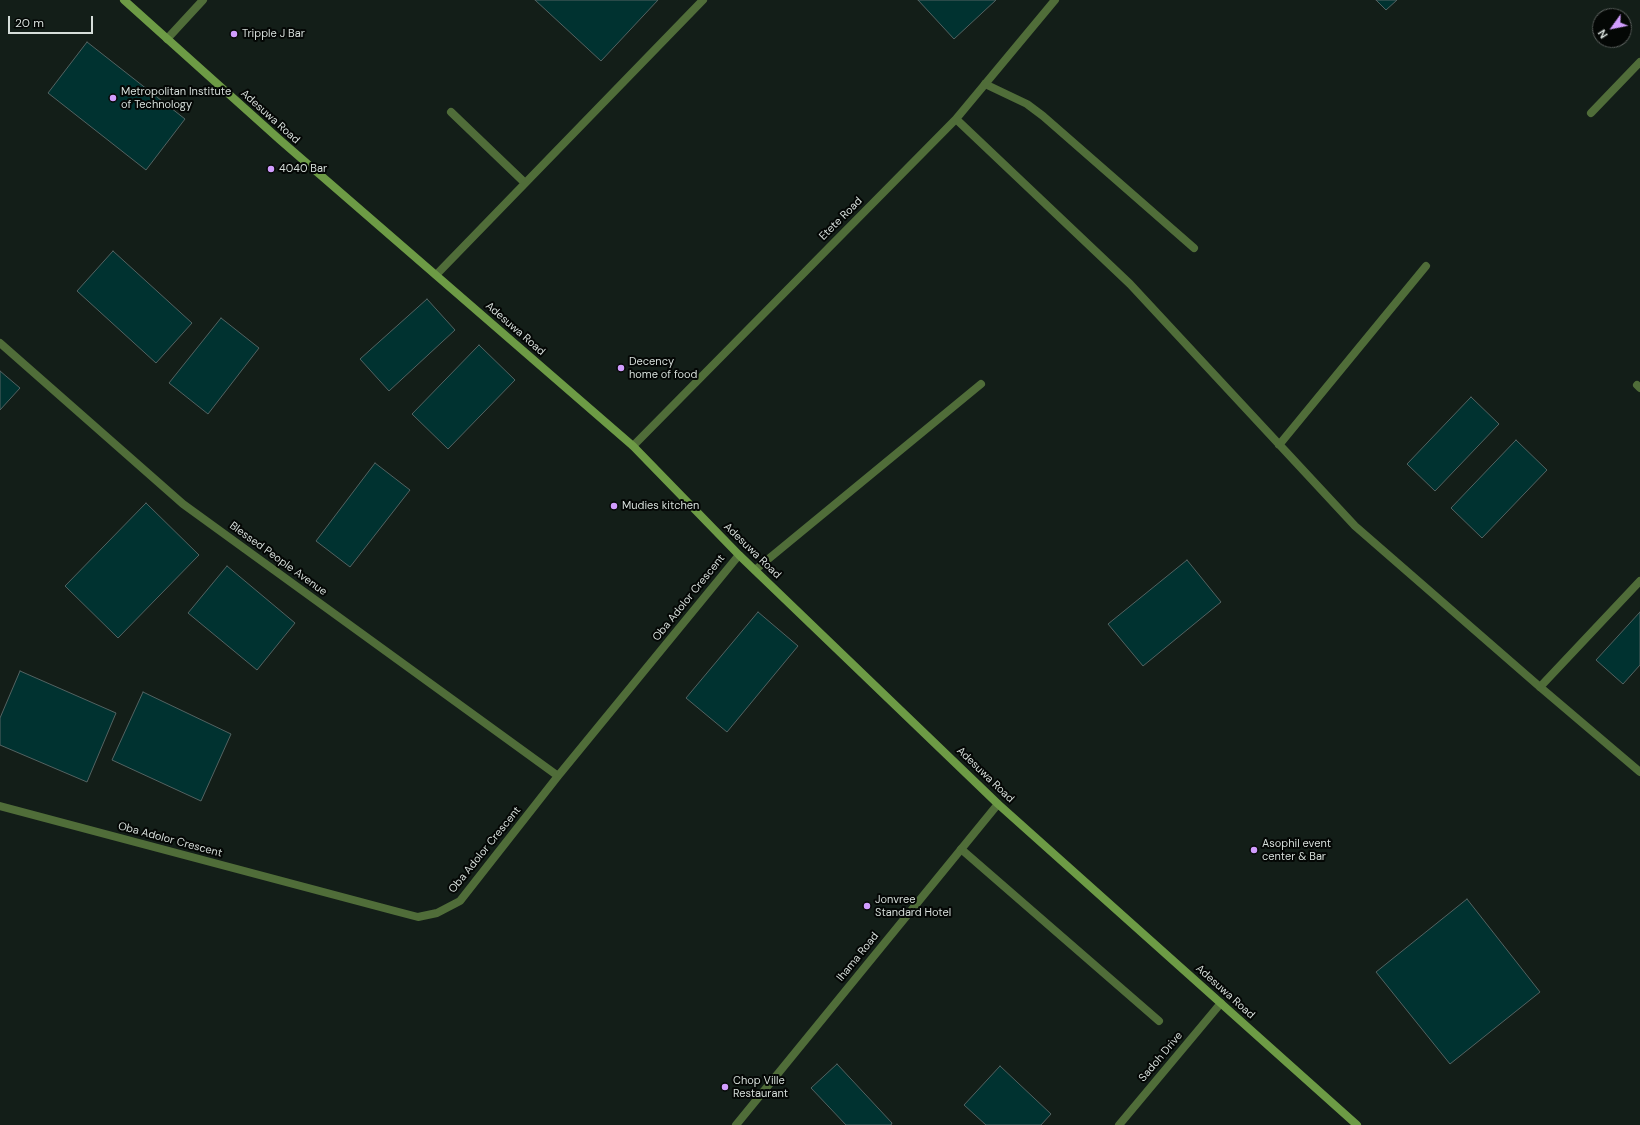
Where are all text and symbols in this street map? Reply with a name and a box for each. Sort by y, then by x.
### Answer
scale bar [10,8,95,34]
north arrow [1592,8,1632,48]
text: 20 m [15,15,44,31]
place label: Tripple J Bar [242,27,305,41]
text: N [1595,27,1611,41]
marker: Tripple J Bar [229,29,239,39]
place label: Metropolitan Institute of Technology [121,85,231,111]
street label: Adesuwa Road [238,87,302,147]
marker: Metropolitan Institute of Technology [108,93,118,103]
place label: 4040 Bar [279,162,327,176]
marker: 4040 Bar [266,164,276,174]
street label: Etete Road [817,195,865,243]
street label: Adesuwa Road [482,300,548,358]
place label: Decency home of food [629,355,697,381]
marker: Decency home of food [616,363,626,373]
place label: Mudies kitchen [622,499,699,513]
marker: Mudies kitchen [609,501,619,511]
street label: Blessed People Avenue [227,519,329,599]
street label: Adesuwa Road [721,520,783,582]
street label: Oba Adolor Crescent [650,552,728,644]
street label: Adesuwa Road [954,744,1016,806]
street label: Oba Adolor Crescent [446,804,524,896]
street label: Oba Adolor Crescent [116,820,224,860]
place label: Asophil event center & Bar [1262,837,1331,863]
marker: Asophil event center & Bar [1249,845,1259,855]
place label: Jonvree Standard Hotel [875,893,951,919]
marker: Jonvree Standard Hotel [862,901,872,911]
street label: Ihama Road [834,930,882,984]
street label: Adesuwa Road [1193,962,1257,1022]
street label: Sadoh Drive [1136,1029,1186,1085]
place label: Chop Ville Restaurant [733,1074,788,1100]
marker: Chop Ville Restaurant [720,1082,730,1092]

